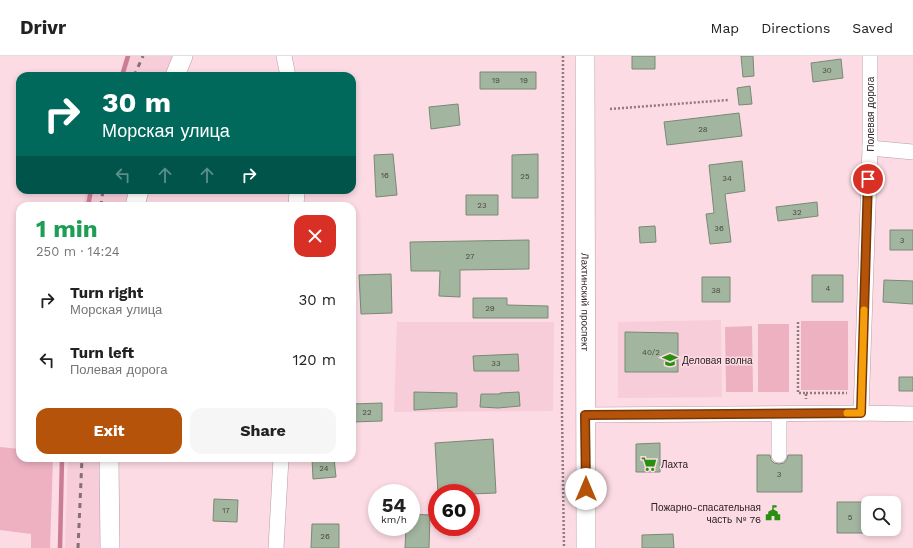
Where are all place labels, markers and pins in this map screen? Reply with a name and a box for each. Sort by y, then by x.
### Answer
pin [851,162,885,196]
school or university icon: Деловая волна [661,351,679,369]
place label: Деловая волна [682,355,753,366]
supermarket icon: Лахта [640,455,658,473]
place label: Лахта [661,459,688,470]
place label: Пожарно-спасательная часть № 76 [651,502,761,525]
public building icon: Пожарно-спасательная часть № 76 [764,504,782,522]

